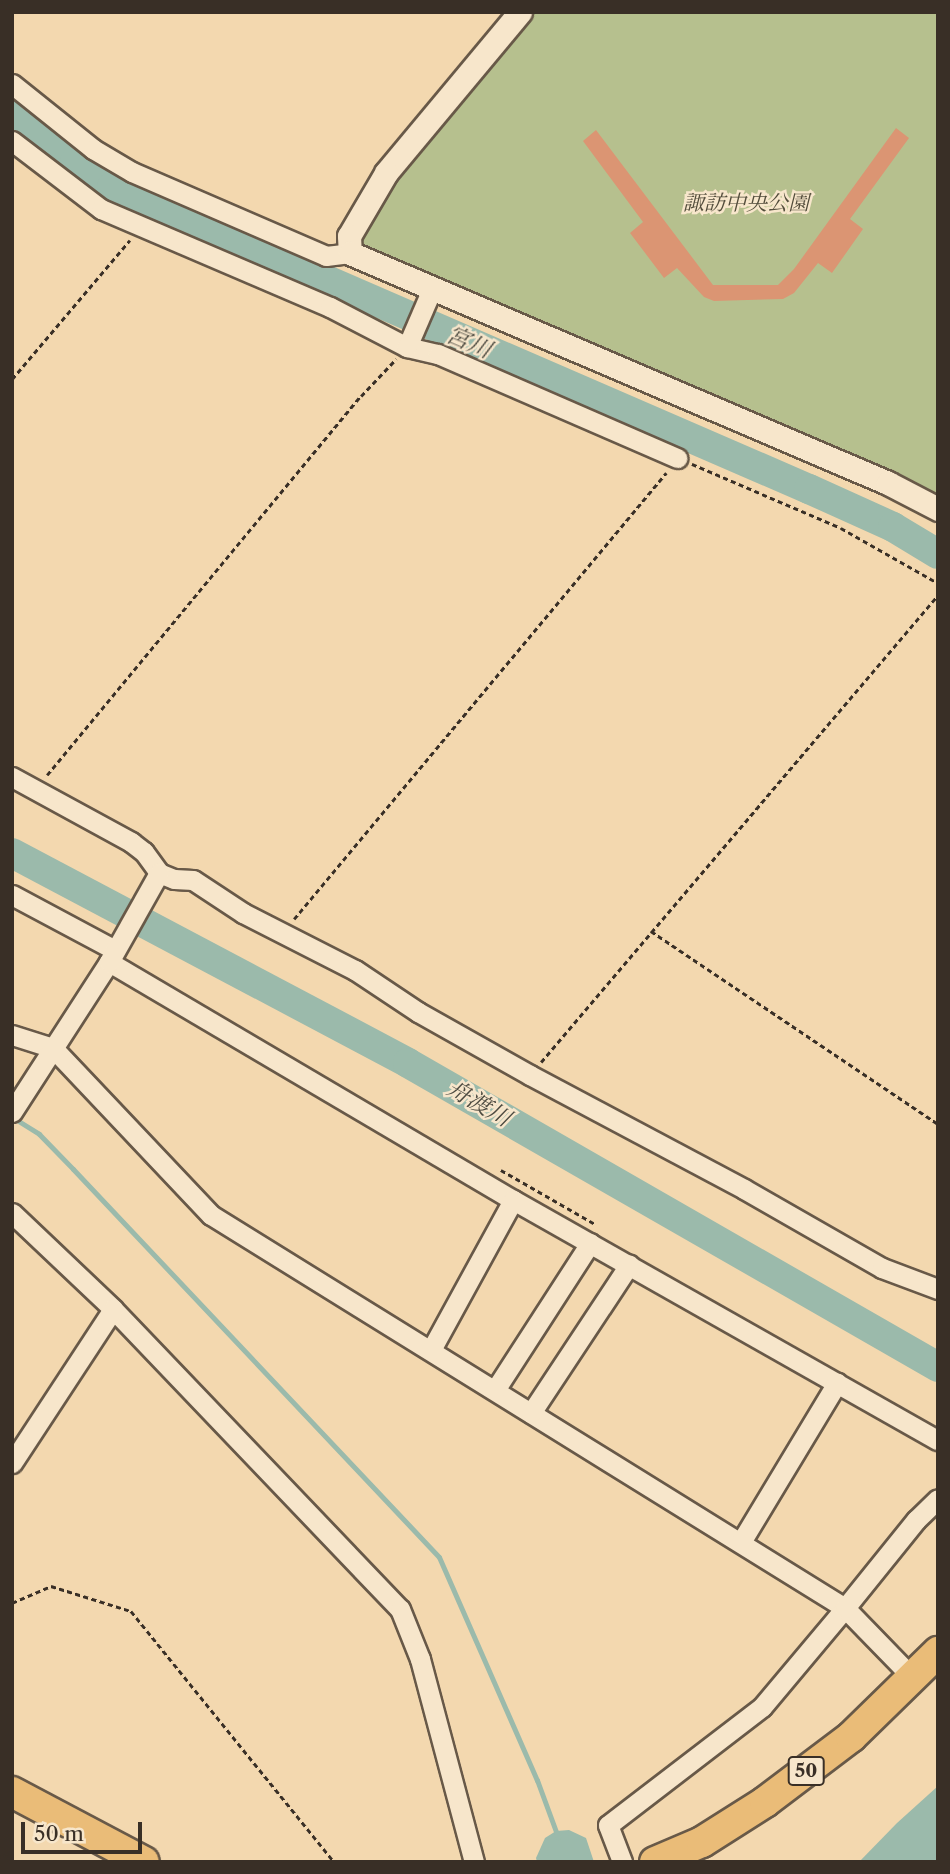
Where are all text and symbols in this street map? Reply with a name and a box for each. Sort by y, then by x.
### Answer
park label: 諏訪中央公園 [683,190,809,216]
water label: 宮川 [442,320,496,364]
water label: 舟渡川 [442,1074,516,1132]
road number: 50 [787,1756,825,1786]
scale bar [24,1808,145,1852]
text: 50 m [34,1821,84,1846]

